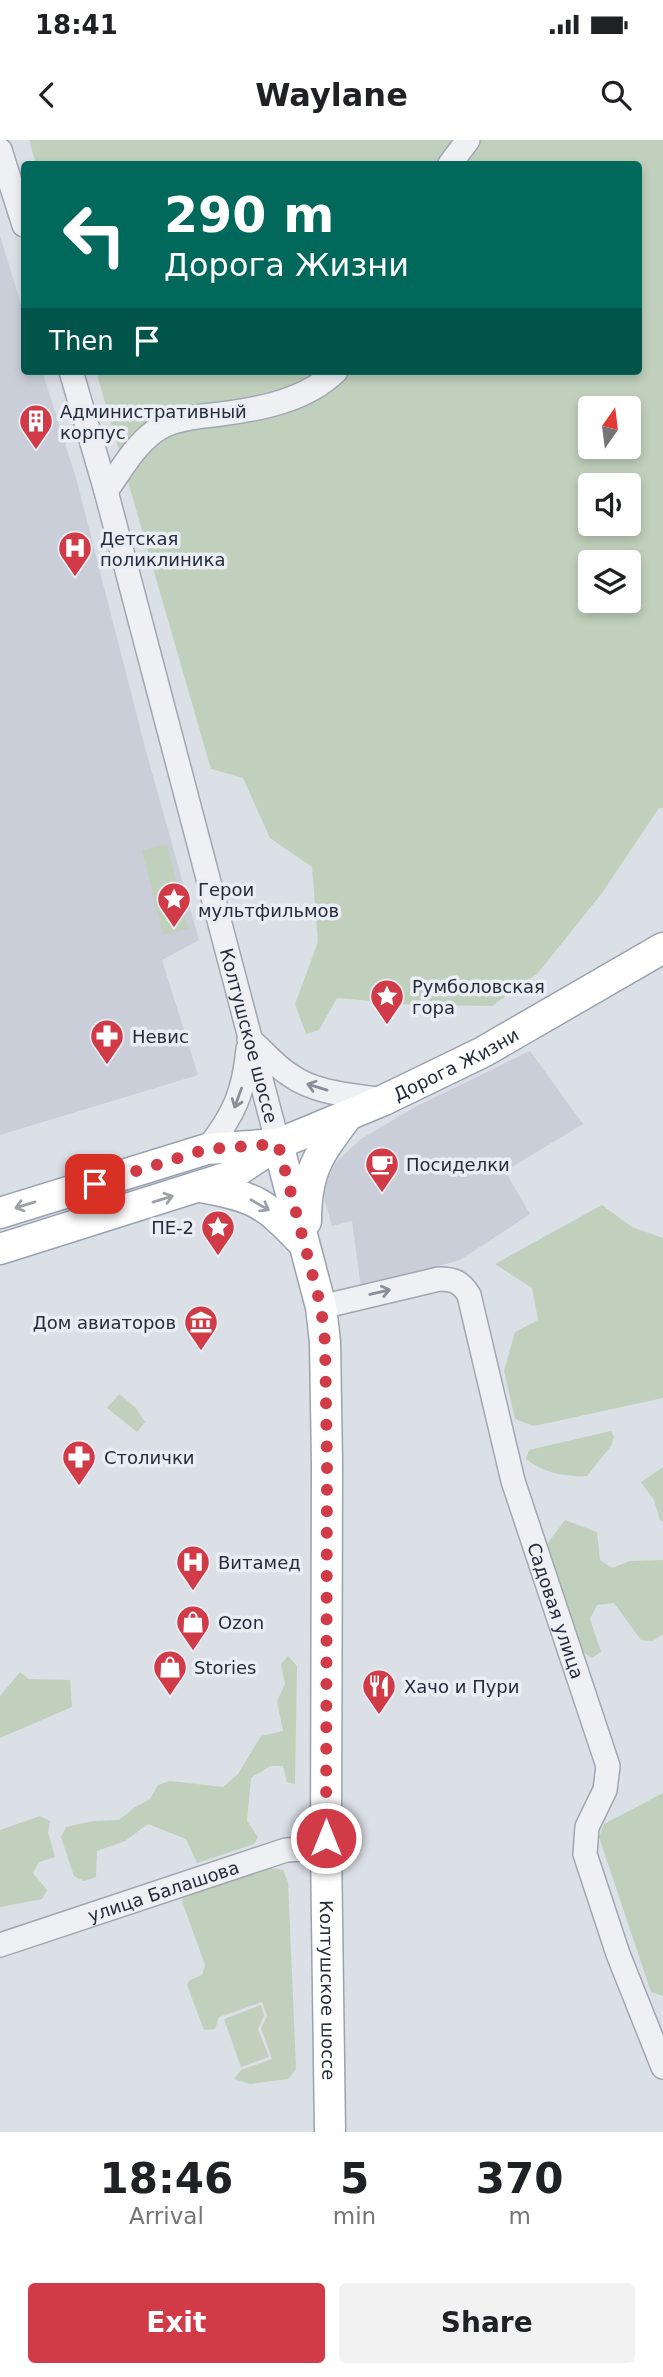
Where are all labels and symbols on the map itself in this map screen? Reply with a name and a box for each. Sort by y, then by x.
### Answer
north arrow [578,396,640,458]
place label: Административный корпус [60,401,247,443]
building icon: Административный корпус [17,402,55,451]
place label: Детская поликлиника [100,528,225,570]
hospital icon: Детская поликлиника [56,529,94,578]
place label: Герои мультфильмов [198,879,339,921]
place icon: Герои мультфильмов [155,880,193,929]
street label: Колтушское шоссе [216,946,282,1125]
place label: Румболовская гора [412,976,545,1018]
place icon: Румболовская гора [368,977,406,1026]
pharmacy icon: Невис [88,1017,126,1066]
street label: Дорога Жизни [390,1023,522,1105]
place label: Невис [132,1026,189,1047]
one-way arrow [307,1080,329,1092]
one-way arrow [231,1087,243,1109]
cafe icon: Посиделки [363,1145,401,1194]
pin [65,1154,125,1214]
place label: Посиделки [406,1154,510,1175]
one-way arrow [152,1192,174,1205]
one-way arrow [250,1198,270,1212]
one-way arrow [14,1200,36,1213]
place icon: ПЕ-2 [199,1208,237,1257]
place label: ПЕ-2 [151,1217,194,1238]
one-way arrow [368,1285,391,1298]
museum icon: Дом авиаторов [182,1303,220,1352]
place label: Дом авиаторов [33,1312,176,1333]
pharmacy icon: Столички [60,1438,98,1487]
place label: Столички [104,1447,194,1468]
street label: Садовая улица [524,1540,589,1681]
hospital icon: Витамед [174,1543,212,1592]
place label: Витамед [218,1552,301,1573]
shop icon: Ozon [174,1603,212,1652]
place label: Ozon [218,1612,264,1633]
shop icon: Stories [151,1648,189,1697]
place label: Stories [194,1657,256,1678]
restaurant icon: Хачо и Пури [360,1667,398,1716]
place label: Хачо и Пури [404,1676,519,1697]
position arrow [289,1801,363,1875]
street label: улица Балашова [85,1856,242,1926]
street label: Колтушское шоссе [316,1900,340,2080]

